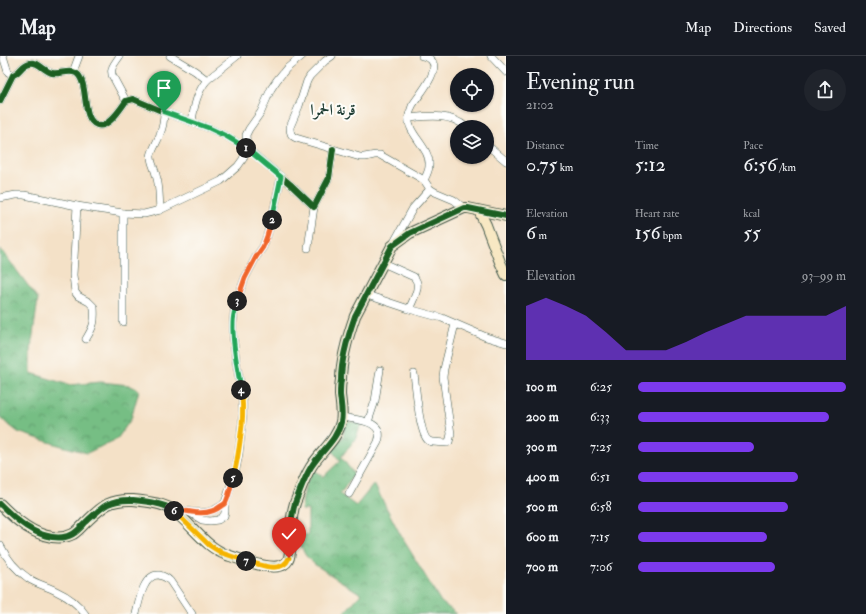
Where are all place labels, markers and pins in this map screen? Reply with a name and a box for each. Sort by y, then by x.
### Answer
pin [147,71,181,112]
pin: 1 [236,138,256,158]
pin: 2 [262,210,282,230]
pin: 3 [227,291,247,311]
pin: 4 [231,380,251,400]
pin: 5 [223,468,243,488]
pin: 6 [164,501,184,521]
pin [272,517,306,558]
pin: 7 [236,551,256,571]

